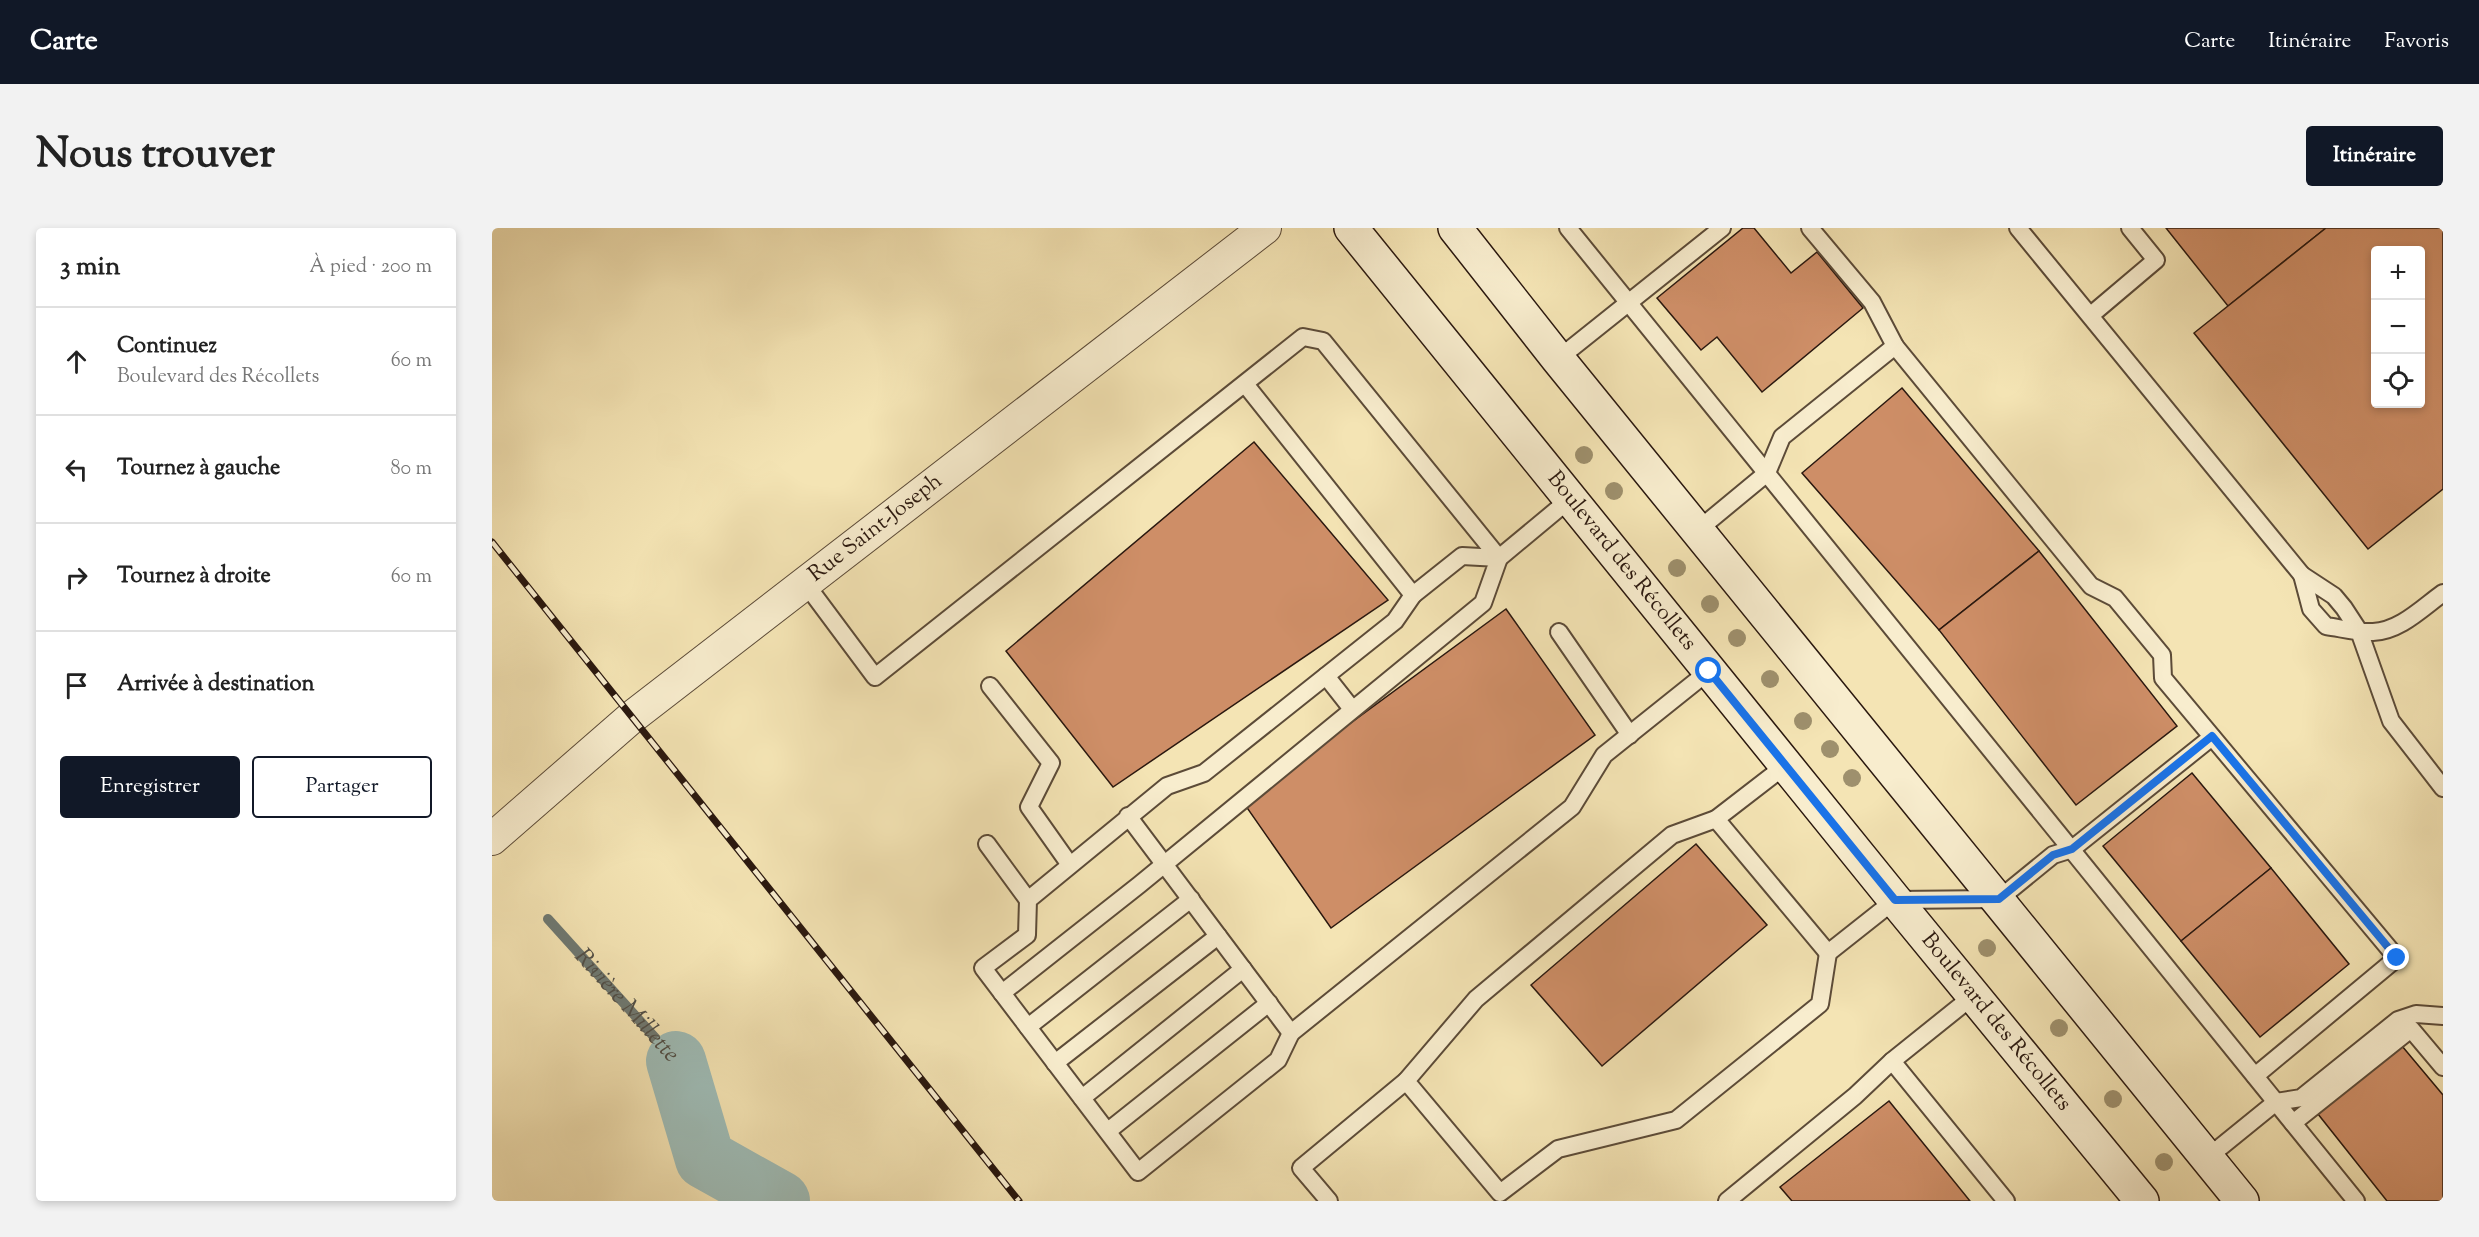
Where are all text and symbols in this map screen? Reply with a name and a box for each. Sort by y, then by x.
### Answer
text: Carte [30,22,98,62]
text: Carte [2184,27,2235,57]
text: Itinéraire [2268,27,2351,57]
text: Favoris [2384,27,2449,57]
text: Nous trouver [36,126,275,186]
button: Itinéraire [2306,126,2443,186]
map controls [2371,246,2425,408]
button: + [2371,246,2425,300]
text: 3 min [60,249,120,286]
text: À pied · 200 m [309,253,432,282]
button: − [2371,300,2425,354]
text: Continuez [117,331,217,363]
icon: ahead [60,345,93,378]
text: 60 m [391,347,432,376]
button: locate [2371,354,2425,408]
text: Boulevard des Récollets [117,363,319,392]
icon: left [60,453,93,486]
text: Tournez à gauche [117,453,280,485]
text: 80 m [391,455,432,484]
street label: Boulevard des Récollets [1538,465,1703,658]
street label: Rue Saint-Joseph [802,466,950,591]
icon: right [60,561,93,594]
text: Tournez à droite [117,561,271,593]
text: 60 m [391,563,432,592]
route start [1695,657,1721,683]
icon: arrive [60,669,93,702]
text: Arrivée à destination [117,669,314,701]
button: Enregistrer [60,756,240,818]
button: Partager [252,756,432,818]
street label: Boulevard des Récollets [1912,926,2079,1119]
water label: Rivière Millette [566,941,687,1070]
route end [2383,944,2409,970]

